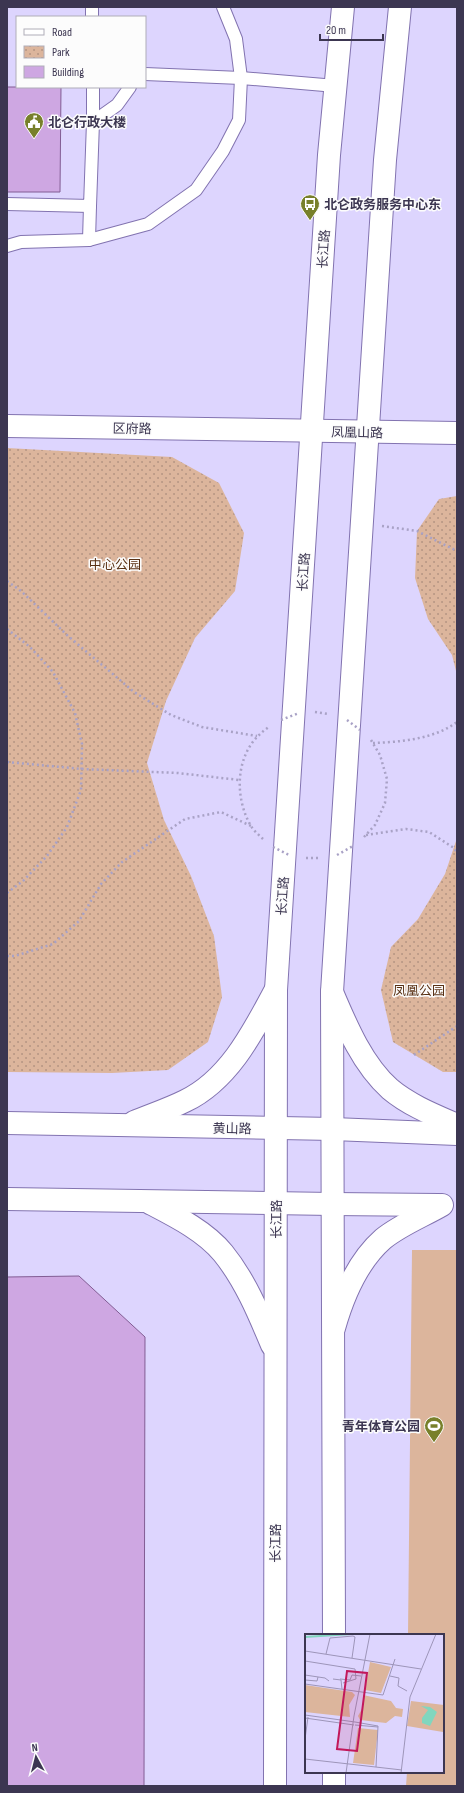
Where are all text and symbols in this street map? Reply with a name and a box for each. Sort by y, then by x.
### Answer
legend [16,16,146,88]
scale bar [320,16,383,42]
text: 20 m [326,23,346,38]
text: Road [52,25,72,40]
text: Park [52,45,70,60]
text: Building [52,65,84,80]
public building icon: 北仑行政大楼 [23,111,45,139]
place label: 北仑行政大楼 [48,115,126,131]
bus stop icon: 北仑政务服务中心东 [299,193,321,221]
place label: 北仑政务服务中心东 [324,197,441,213]
street label: 长江路 [315,229,333,269]
street label: 区府路 [112,421,152,437]
street label: 凤凰山路 [331,425,383,441]
street label: 长江路 [295,552,313,592]
park label: 中心公园 [89,557,141,573]
street label: 长江路 [274,876,292,916]
park label: 凤凰公园 [393,983,445,999]
street label: 黄山路 [212,1121,252,1137]
street label: 长江路 [269,1199,285,1239]
sports icon: 青年体育公园 [423,1415,445,1443]
place label: 青年体育公园 [342,1419,420,1435]
street label: 长江路 [268,1523,284,1563]
inset map [305,1634,444,1773]
north arrow [16,1737,56,1777]
text: N [31,1741,39,1754]

